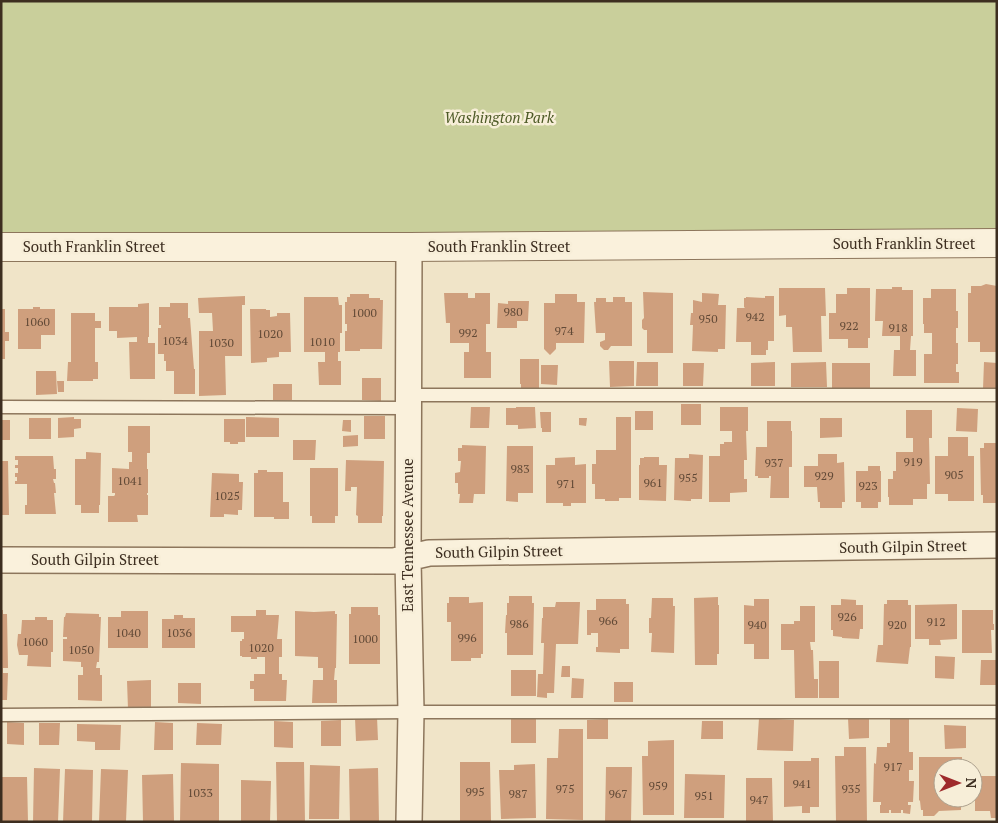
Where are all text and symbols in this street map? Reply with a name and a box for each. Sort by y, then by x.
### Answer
park label: Washington Park [444,107,555,127]
street label: South Franklin Street [833,233,976,253]
street label: South Franklin Street [23,236,166,256]
street label: South Franklin Street [428,236,571,256]
house number: 980 [503,304,523,319]
house number: 1000 [351,305,377,320]
house number: 942 [745,309,765,324]
house number: 950 [698,311,718,326]
house number: 1060 [24,314,50,329]
house number: 922 [839,318,859,333]
house number: 918 [888,320,908,335]
house number: 974 [554,323,574,338]
house number: 992 [458,325,478,340]
house number: 1020 [257,326,283,341]
house number: 1034 [162,333,188,348]
house number: 1010 [309,334,335,349]
house number: 1030 [208,335,234,350]
house number: 919 [903,454,923,469]
house number: 937 [764,455,784,470]
street label: East Tennessee Avenue [397,458,417,612]
house number: 983 [510,461,530,476]
house number: 905 [944,467,964,482]
house number: 929 [814,468,834,483]
house number: 955 [678,470,698,485]
house number: 1041 [117,473,143,488]
house number: 961 [643,475,663,490]
house number: 971 [556,476,576,491]
house number: 923 [858,478,878,493]
house number: 1025 [214,488,240,503]
street label: South Gilpin Street [839,535,968,557]
street label: South Gilpin Street [435,540,564,562]
street label: South Gilpin Street [31,549,159,569]
house number: 926 [837,609,857,624]
house number: 966 [598,613,618,628]
house number: 912 [926,614,946,629]
house number: 986 [509,616,529,631]
house number: 940 [747,617,767,632]
house number: 920 [887,617,907,632]
house number: 1040 [115,625,141,640]
house number: 1036 [166,625,192,640]
house number: 996 [457,630,477,645]
house number: 1000 [352,631,378,646]
house number: 1060 [22,634,48,649]
house number: 1020 [248,640,274,655]
house number: 1050 [68,642,94,657]
north arrow [933,758,983,808]
house number: 917 [883,759,903,774]
house number: 941 [792,776,812,791]
house number: 959 [648,778,668,793]
text: N [962,778,981,789]
house number: 975 [555,781,575,796]
house number: 935 [841,781,861,796]
house number: 995 [465,784,485,799]
house number: 1033 [187,785,213,800]
house number: 987 [508,786,528,801]
house number: 967 [608,786,628,801]
house number: 951 [694,788,714,803]
house number: 947 [749,792,769,807]

